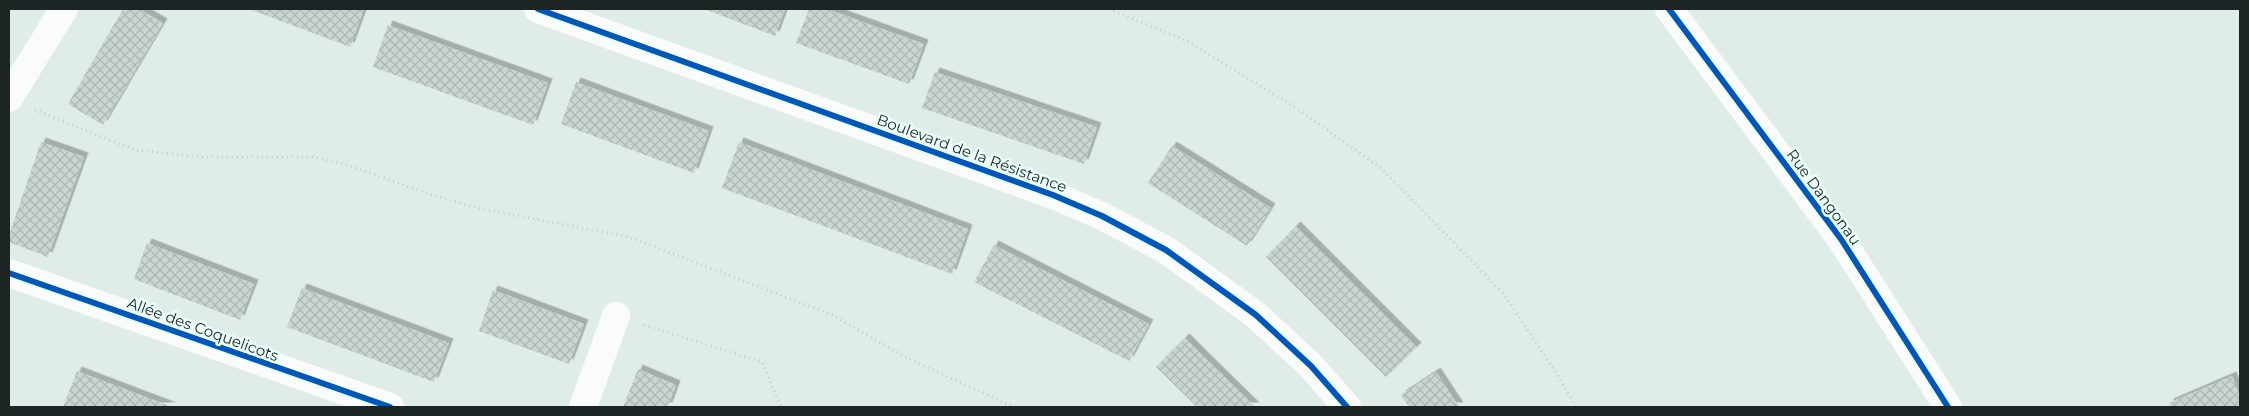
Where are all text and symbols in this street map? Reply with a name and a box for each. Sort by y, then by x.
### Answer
street label: Boulevard de la Résistance [874,110,1070,196]
street label: Rue Dangonau [1783,145,1865,249]
street label: Allée des Coquelicots [125,293,281,365]

